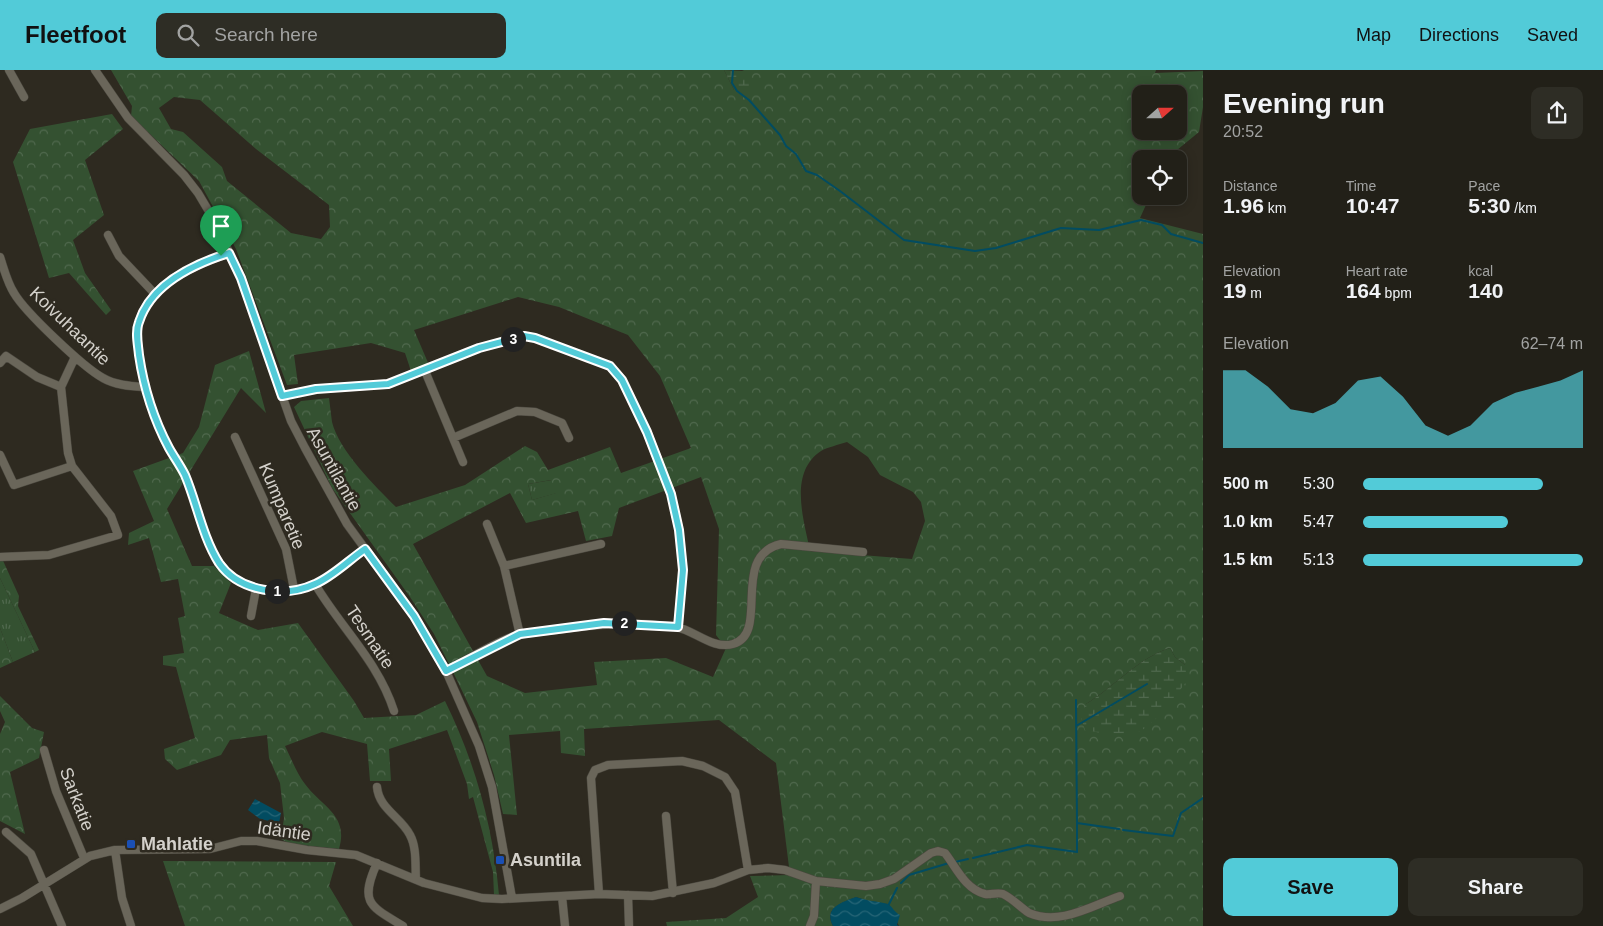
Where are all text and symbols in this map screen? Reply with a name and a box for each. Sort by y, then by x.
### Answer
search box [156,13,506,58]
text: Fleetfoot [25,21,126,48]
icon: search [174,21,202,49]
text: Search here [214,24,318,45]
text: Map [1356,25,1391,45]
text: Directions [1419,25,1499,45]
text: Saved [1527,25,1578,45]
north arrow [1132,85,1188,140]
map controls [1132,85,1187,205]
button: share [1531,87,1583,139]
text: Evening run [1223,88,1385,119]
text: 20:52 [1223,123,1263,140]
button: locate [1132,150,1187,205]
text: Distance [1223,178,1277,194]
text: Time [1346,178,1376,194]
text: Pace [1468,178,1500,194]
text: 1.96 [1223,194,1264,217]
text: 10:47 [1346,194,1399,217]
text: 5:30 [1468,194,1510,217]
text: km [1264,200,1286,216]
text: /km [1510,200,1537,216]
pin [200,205,242,256]
icon: arrive [207,212,235,240]
text: Elevation [1223,263,1281,279]
text: Heart rate [1346,263,1408,279]
text: kcal [1468,263,1493,279]
text: 19 [1223,279,1246,302]
text: 164 [1346,279,1381,302]
text: 140 [1468,279,1503,302]
street label: Koivuhaantie [26,283,114,369]
text: m [1246,285,1262,301]
text: bpm [1381,285,1412,301]
pin: 3 [500,326,526,352]
text: 3 [510,331,517,347]
text: Elevation [1223,335,1289,352]
text: 62–74 m [1521,335,1583,352]
street label: Asuntilantie [303,423,365,515]
street label: Kumparetie [255,460,309,552]
text: 500 m [1223,475,1268,492]
text: 5:30 [1303,475,1334,492]
text: 1.0 km [1223,513,1273,530]
text: 5:47 [1303,513,1334,530]
text: 1.5 km [1223,551,1273,568]
text: 5:13 [1303,551,1334,568]
pin: 1 [264,578,290,604]
text: 1 [274,583,281,599]
street label: Tesmatie [342,602,398,672]
pin: 2 [612,610,636,636]
text: 2 [621,615,628,631]
street label: Sarkatie [56,765,98,833]
street label: Idäntie [256,817,312,845]
place label: Mahlatie [141,834,213,854]
marker: Mahlatie [125,838,137,850]
place label: Asuntila [510,850,582,870]
marker: Asuntila [494,854,506,866]
button: Save [1223,858,1398,916]
button: Share [1408,858,1583,916]

